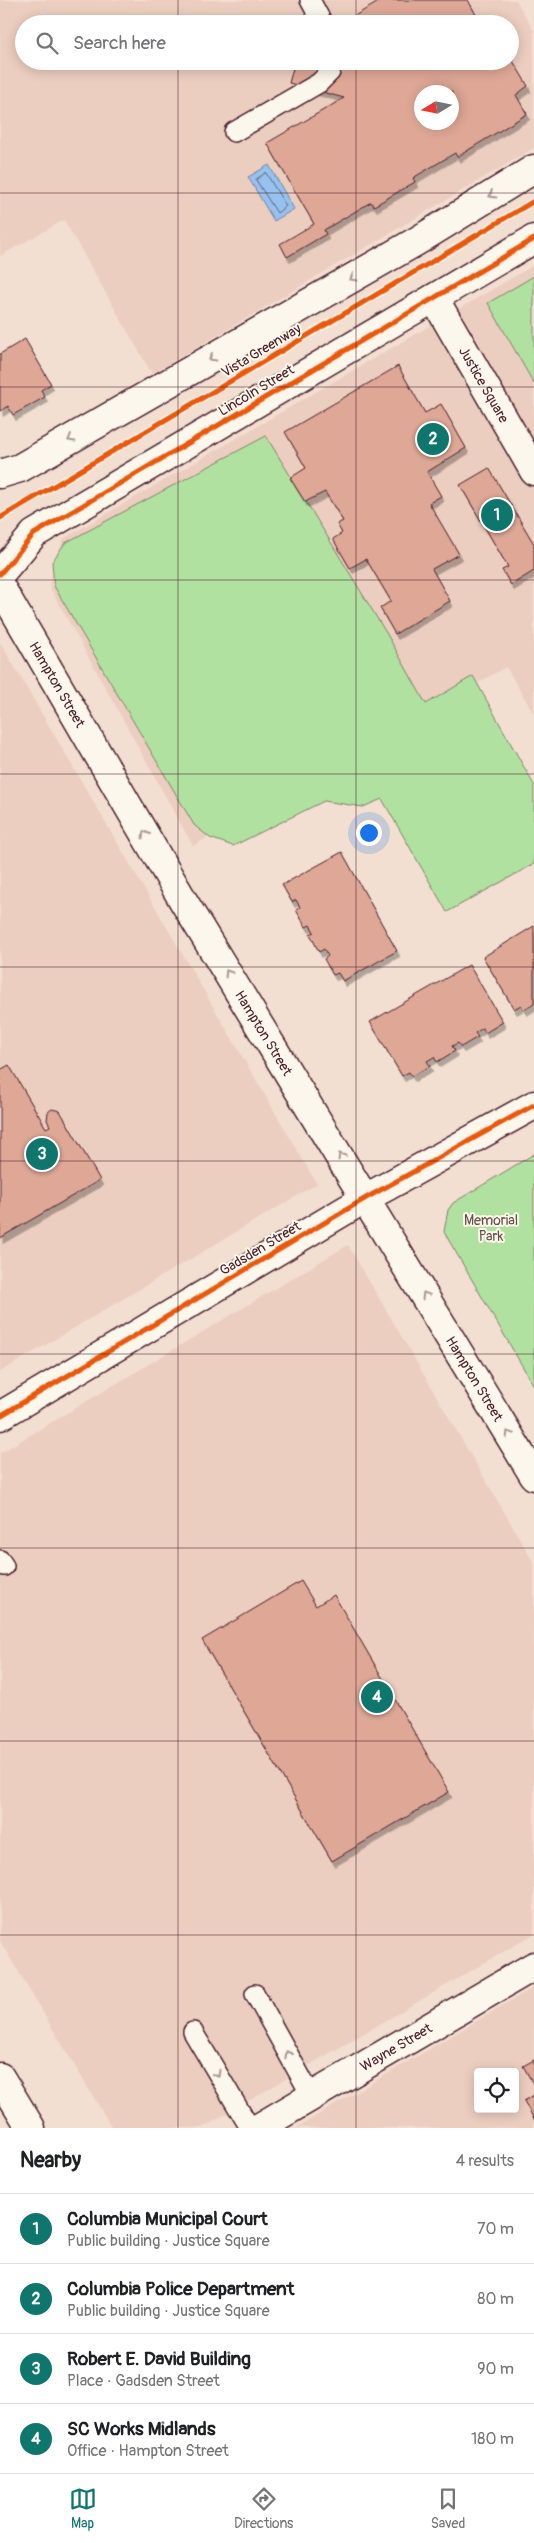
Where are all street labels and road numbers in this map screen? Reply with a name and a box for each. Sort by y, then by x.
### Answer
street label: Vista Greenway [218,320,304,381]
street label: Justice Square [455,344,512,426]
street label: Lincoln Street [215,361,297,420]
street label: Hampton Street [25,639,89,731]
street label: Hampton Street [231,988,296,1079]
street label: Gadsden Street [217,1217,304,1279]
street label: Hampton Street [442,1333,507,1425]
street label: Wayne Street [357,2020,435,2075]

